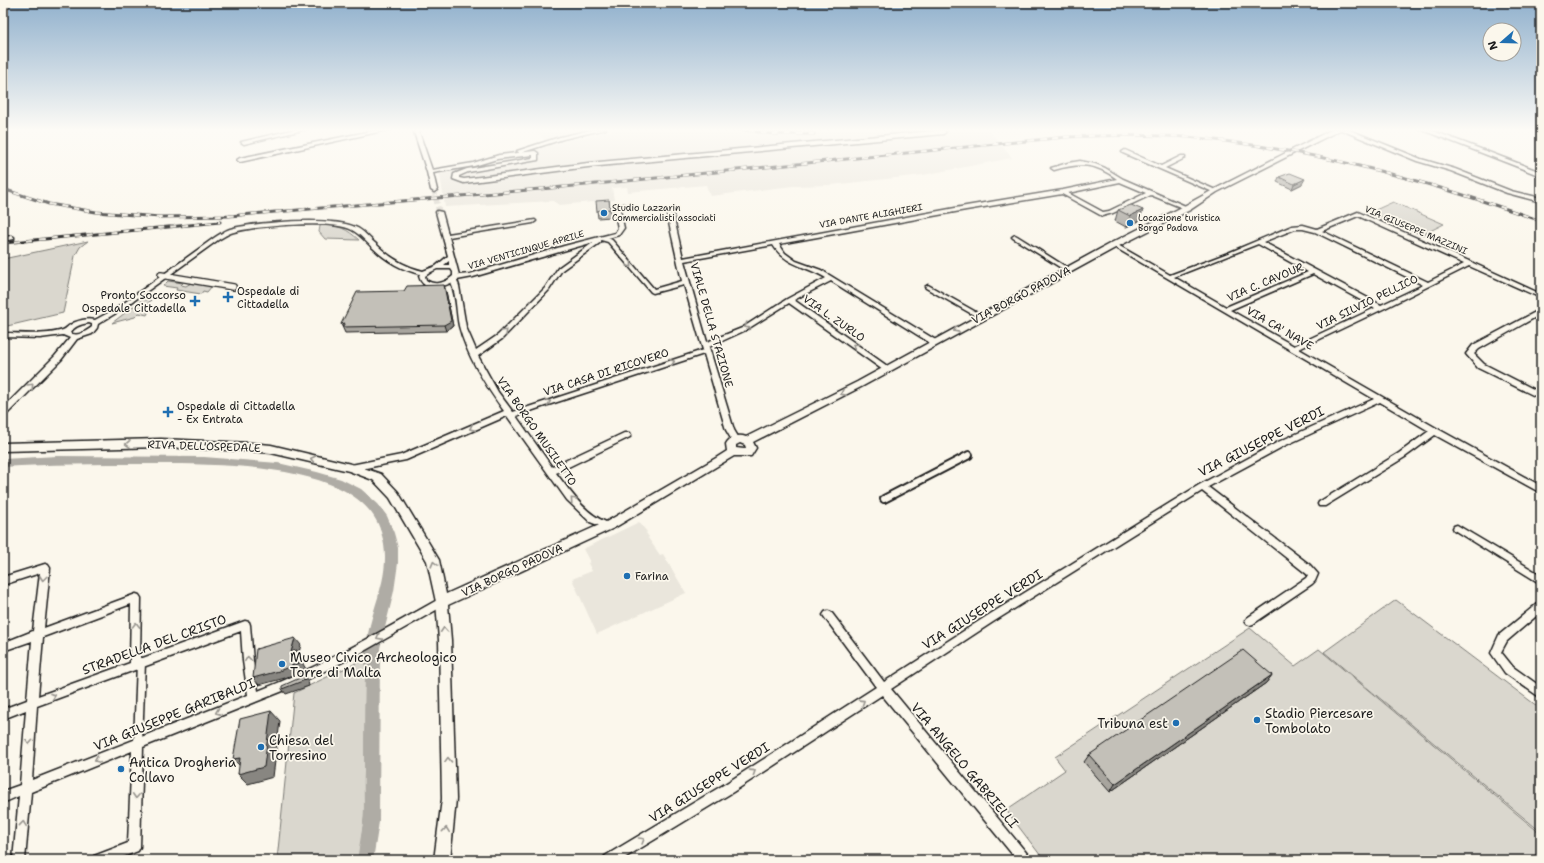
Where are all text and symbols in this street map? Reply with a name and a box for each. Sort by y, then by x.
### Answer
north arrow [1482,22,1522,62]
text: N [1484,38,1502,52]
street label: VIA DANTE ALIGHIERI [819,201,924,231]
place label: Studio Lazzarin Commercialisti associati [612,202,716,224]
street label: VIA GIUSEPPE MAZZINI [1363,203,1469,257]
marker: Studio Lazzarin Commercialisti associati [599,208,609,218]
place label: Locazione turistica Borgo Padova [1138,212,1221,234]
marker: Locazione turistica Borgo Padova [1125,218,1135,228]
street label: VIA VENTICINQUE APRILE [466,228,586,272]
street label: VIA C. CAVOUR [1225,259,1306,305]
one-way arrow [626,260,633,268]
street label: VIALE DELLA STAZIONE [686,261,737,390]
street label: VIA BORGO PADOVA [969,263,1073,328]
street label: VIA SILVIO PELLICO [1314,271,1421,334]
place label: Ospedale di Cittadella [237,284,299,312]
place label: Pronto Soccorso Ospedale Cittadella [82,288,186,316]
marker: Ospedale di Cittadella [222,291,234,303]
street label: VIA L. ZURLO [800,291,868,345]
marker: Pronto Soccorso Ospedale Cittadella [189,295,201,307]
street label: VIA CA' NAVE [1243,303,1316,354]
one-way arrow [744,322,751,329]
one-way arrow [953,325,960,333]
one-way arrow [500,329,508,337]
one-way arrow [852,343,859,351]
street label: VIA CASA DI RICOVERO [541,345,671,400]
one-way arrow [668,358,675,367]
street label: VIA BORGO MUSILETTO [493,374,580,489]
one-way arrow [26,383,34,390]
one-way arrow [839,388,847,396]
one-way arrow [544,398,551,407]
place label: Ospedale di Cittadella - Ex Entrata [177,399,295,427]
street label: VIA GIUSEPPE VERDI [1195,402,1327,481]
marker: Ospedale di Cittadella - Ex Entrata [162,406,174,418]
one-way arrow [469,423,476,431]
street label: RIVA DELL'OSPEDALE [147,437,261,456]
one-way arrow [125,440,131,449]
one-way arrow [309,455,316,463]
one-way arrow [571,497,578,505]
street label: VIA BORGO PADOVA [459,540,565,601]
one-way arrow [430,561,439,568]
street label: VIA GIUSEPPE VERDI [919,565,1046,653]
place label: Farina [635,569,669,584]
marker: Farina [622,571,632,581]
one-way arrow [39,575,48,581]
street label: STRADELLA DEL CRISTO [80,610,229,679]
one-way arrow [132,622,140,628]
one-way arrow [440,627,449,633]
one-way arrow [376,633,384,640]
place label: Museo Civico Archeologico Torre di Malta [290,649,457,681]
one-way arrow [244,656,253,663]
marker: Museo Civico Archeologico Torre di Malta [277,659,287,669]
street label: VIA GIUSEPPE GARIBALDI [91,674,257,755]
one-way arrow [49,692,56,700]
one-way arrow [858,699,865,706]
street label: VIA ANGELO GABRIELLI [907,699,1022,832]
place label: Stadio Piercesare Tombolato [1265,705,1373,737]
one-way arrow [214,708,221,716]
place label: Tribuna est [1097,715,1168,732]
marker: Stadio Piercesare Tombolato [1252,715,1262,725]
marker: Tribuna est [1171,718,1181,728]
place label: Chiesa del Torresino [269,732,334,764]
street label: VIA GIUSEPPE VERDI [646,738,773,826]
one-way arrow [25,739,34,745]
marker: Chiesa del Torresino [256,742,266,752]
place label: Antica Drogheria Collavo [129,754,236,786]
one-way arrow [93,755,100,763]
one-way arrow [444,757,452,763]
marker: Antica Drogheria Collavo [116,764,126,774]
one-way arrow [749,769,756,777]
one-way arrow [132,793,140,799]
one-way arrow [18,821,27,827]
one-way arrow [442,827,451,833]
one-way arrow [638,837,645,845]

